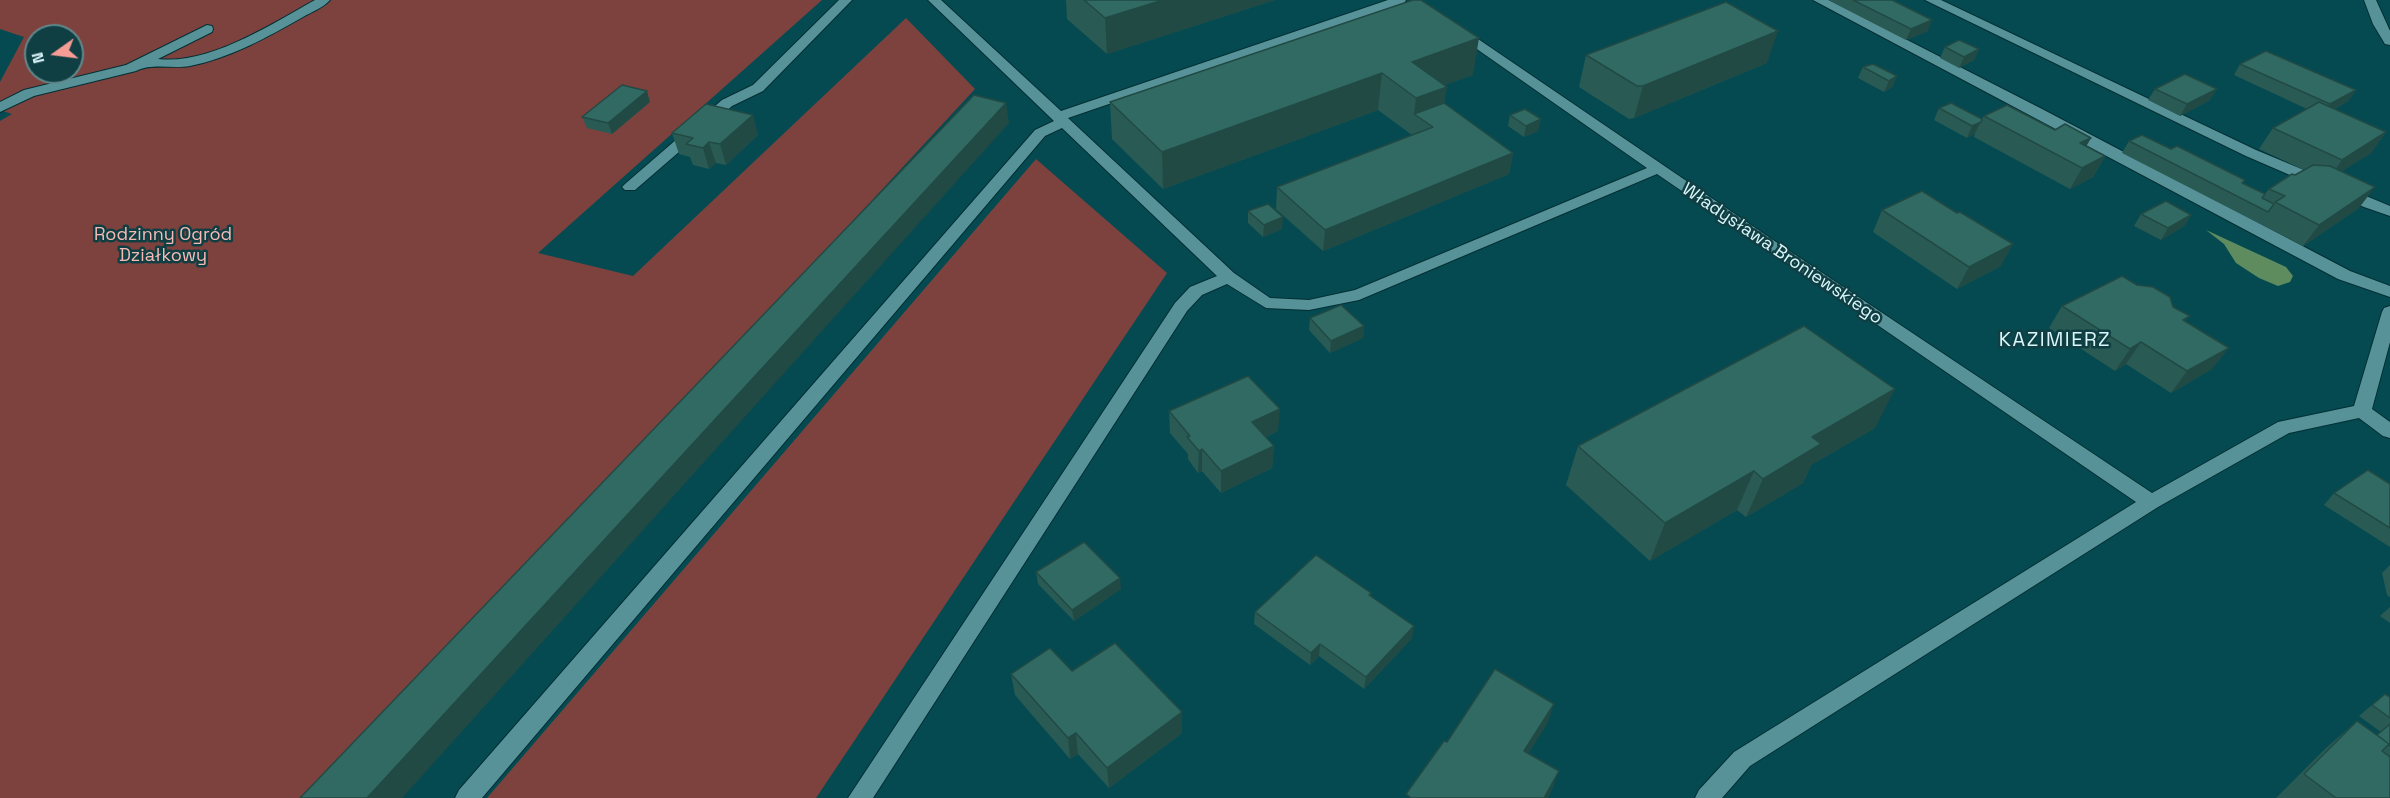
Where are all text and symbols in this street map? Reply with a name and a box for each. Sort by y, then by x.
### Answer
north arrow [24,24,84,84]
text: N [27,50,49,66]
street label: Władysława Broniewskiego [1678,179,1886,329]
park label: Rodzinny Ogród Działkowy [94,224,232,266]
district label: KAZIMIERZ [1999,329,2111,353]

